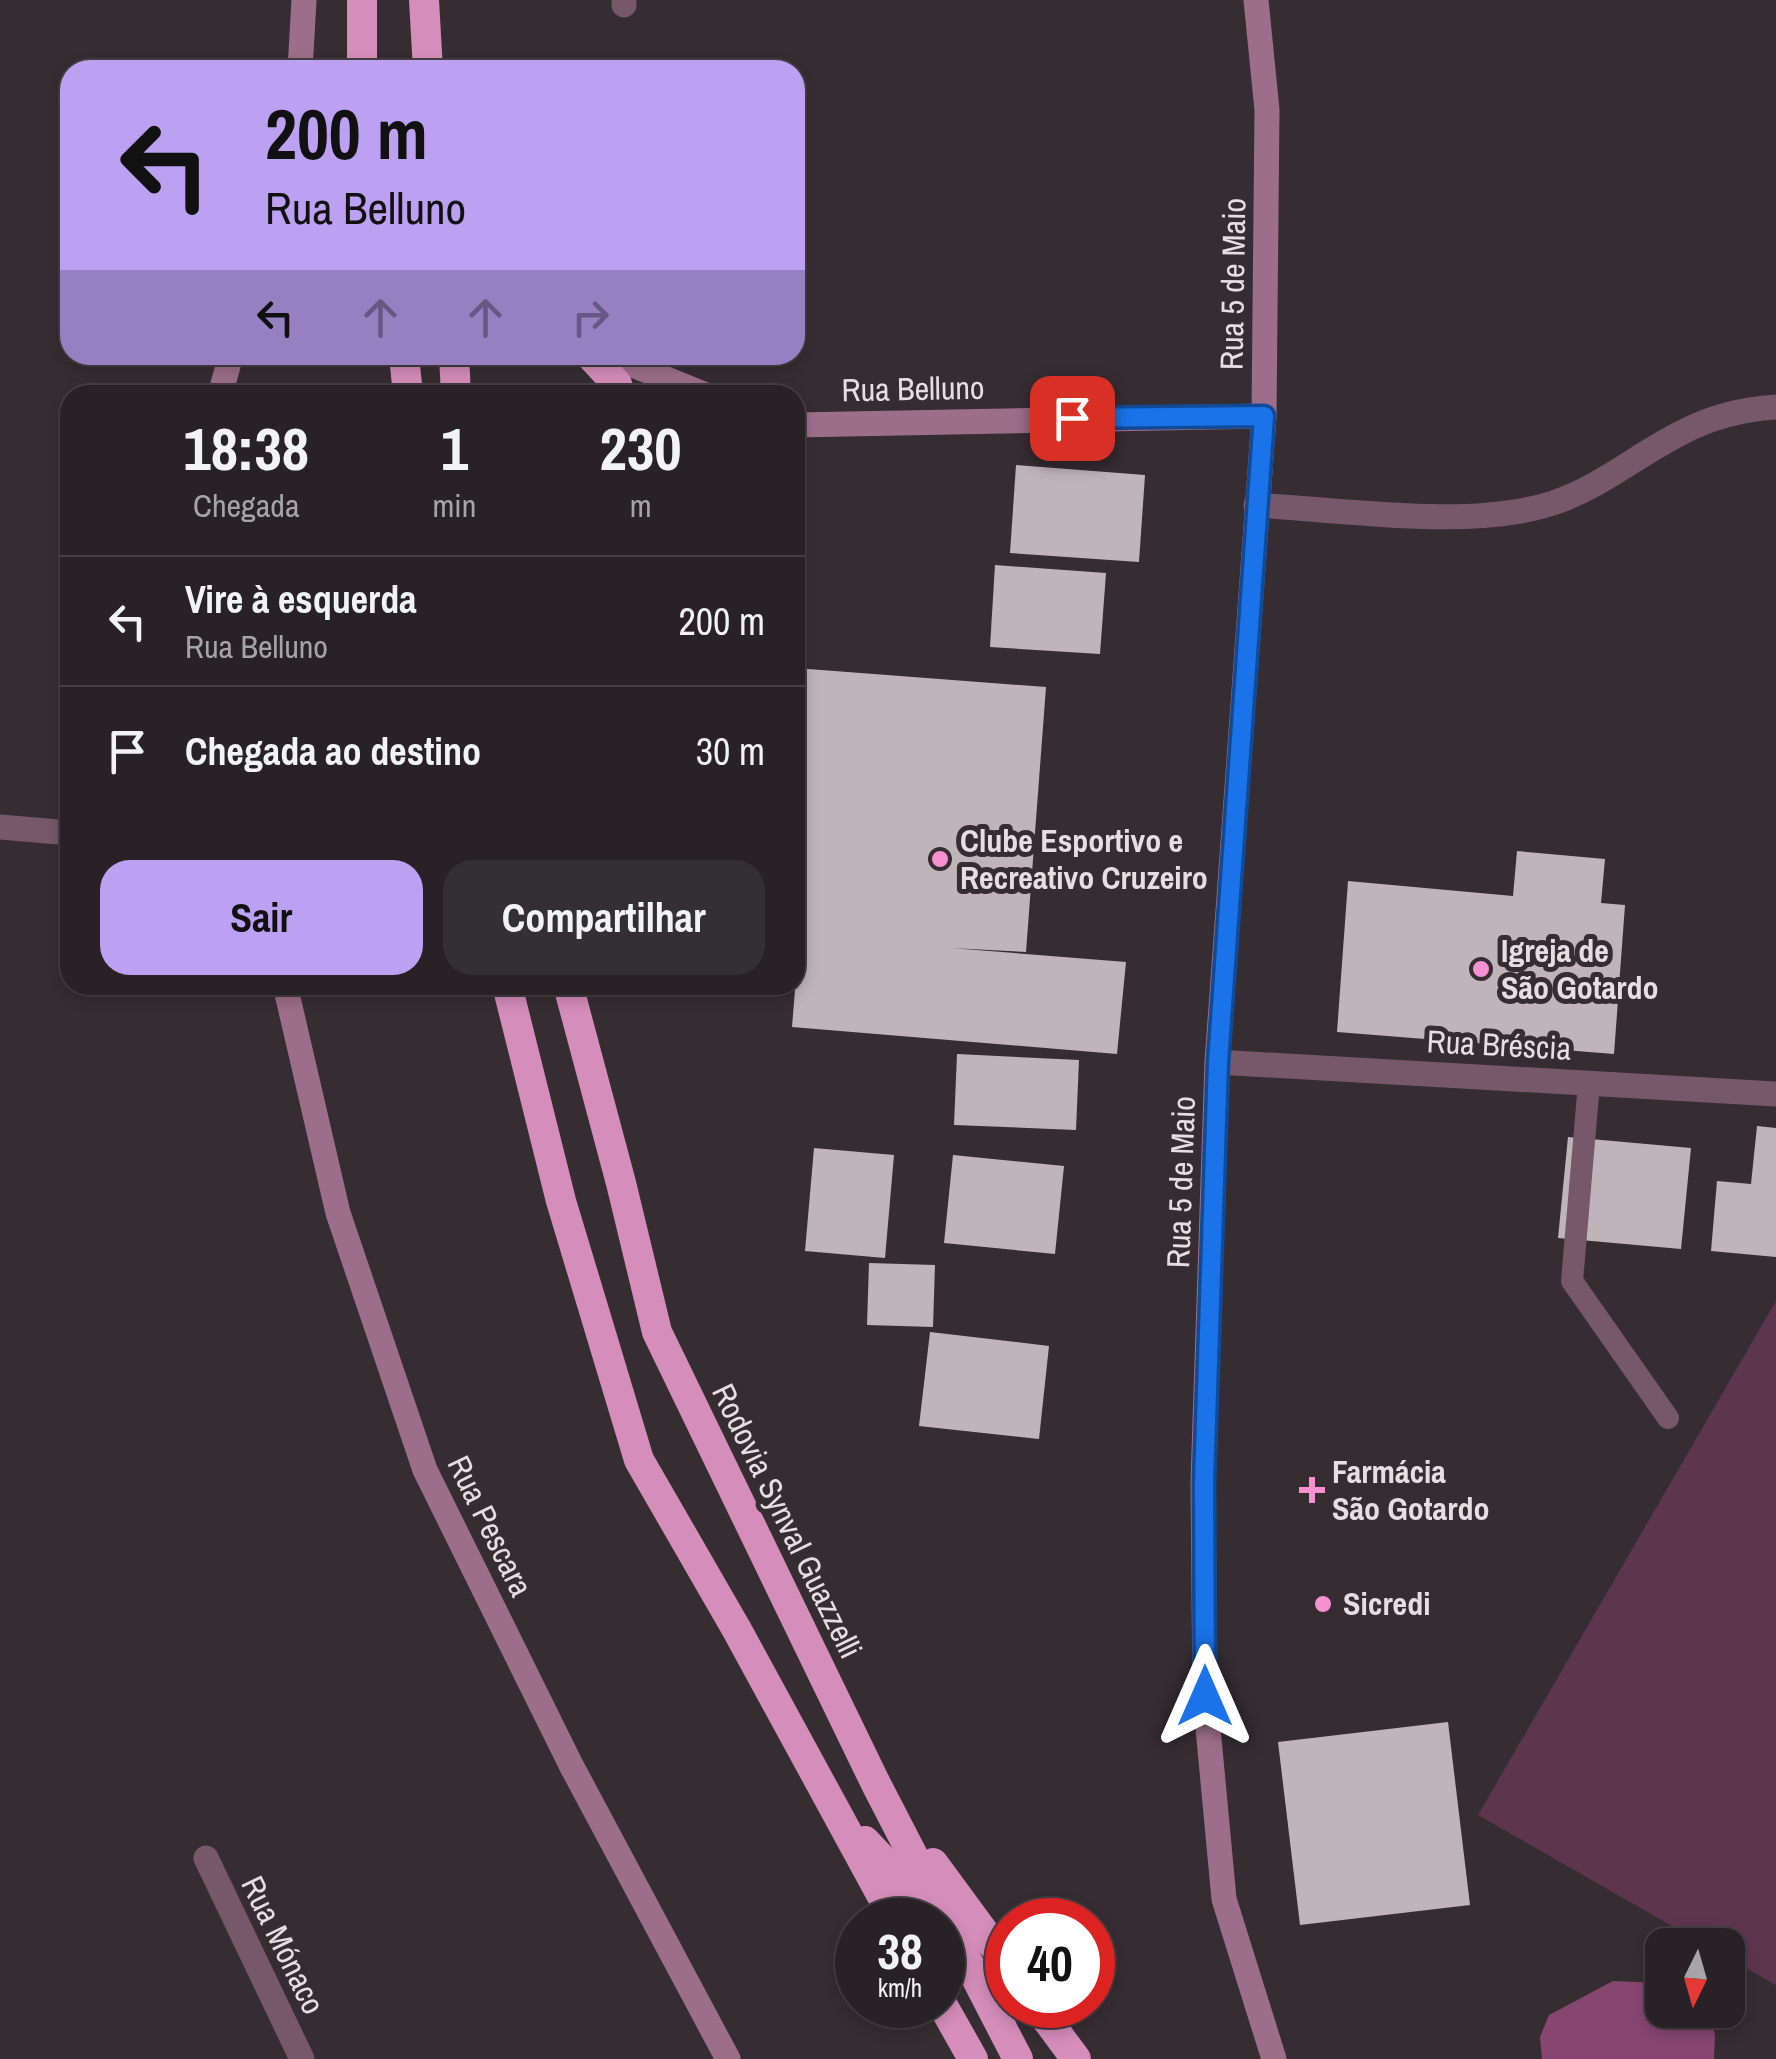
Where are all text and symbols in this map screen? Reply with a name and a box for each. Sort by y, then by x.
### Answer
text: 200 m [265,87,428,181]
icon: left [100,100,230,230]
text: Rua Belluno [265,177,466,238]
street label: Rua 5 de Maio [1210,198,1255,370]
icon: left [248,290,303,345]
icon: ahead [353,290,408,345]
icon: ahead [458,290,513,345]
icon: right [563,290,618,345]
street label: Rua Belluno [841,366,985,411]
pin [1030,376,1115,461]
icon: arrive [1045,391,1100,446]
text: 18:38 [183,408,309,489]
text: 1 [441,408,468,489]
text: 230 [600,408,682,489]
text: Chegada [193,484,299,527]
text: min [432,484,476,527]
text: m [630,484,652,527]
text: Vire à esquerda [185,574,417,625]
icon: left [100,594,155,649]
text: 200 m [678,596,765,647]
text: Rua Belluno [185,625,328,668]
icon: arrive [100,724,155,779]
text: Chegada ao destino [185,726,481,777]
text: 30 m [696,726,765,777]
place label: Clube Esportivo e Recreativo Cruzeiro [960,819,1208,899]
marker: Clube Esportivo e Recreativo Cruzeiro [929,848,951,870]
button: Sair [100,860,423,975]
button: Compartilhar [443,860,765,975]
place label: Igreja de São Gotardo [1501,929,1658,1009]
marker: Igreja de São Gotardo [1470,958,1492,980]
street label: Rua Bréscia [1426,1019,1573,1070]
street label: Rua 5 de Maio [1156,1095,1205,1269]
street label: Rodovia Synval Guazzelli [702,1376,873,1665]
street label: Rua Pescara [438,1448,543,1604]
place label: Farmácia São Gotardo [1332,1450,1489,1530]
marker: Farmácia São Gotardo [1301,1479,1323,1501]
place label: Sicredi [1343,1582,1431,1625]
marker: Sicredi [1312,1593,1334,1615]
position arrow [1153,1644,1257,1748]
street label: Rua Mónaco [232,1868,335,2021]
speed limit sign: 40 [985,1898,1115,2028]
text: 38 [877,1917,923,1985]
north arrow [1645,1928,1745,2028]
map controls [1645,1928,1745,2028]
text: km/h [878,1971,922,2005]

